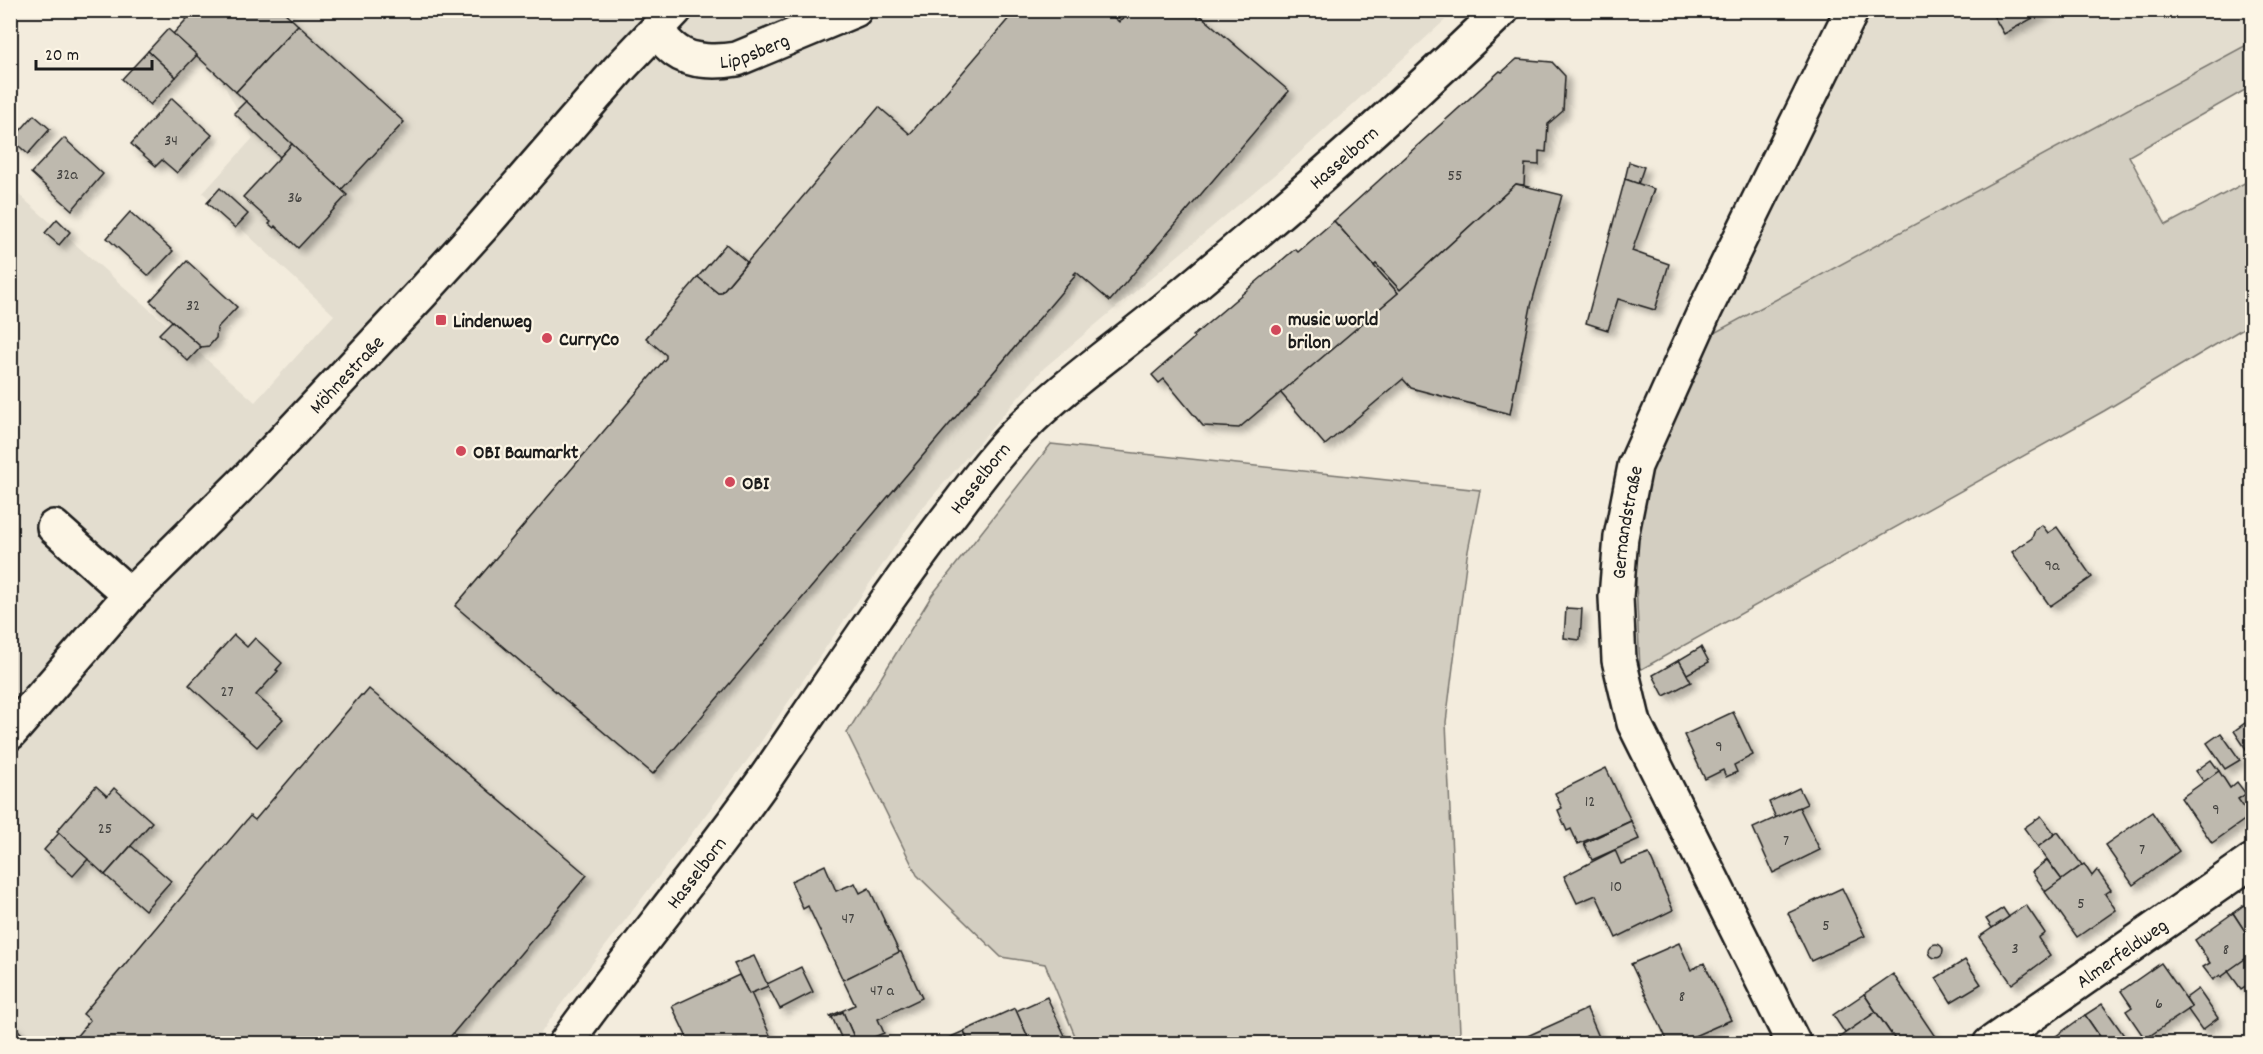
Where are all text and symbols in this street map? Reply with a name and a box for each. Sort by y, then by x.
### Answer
street label: Lippsberg [719,28,794,78]
scale bar [36,33,152,71]
text: 20 m [45,44,79,69]
street label: Hasselborn [1304,121,1386,198]
house number: 34 [164,130,178,153]
house number: 32a [56,164,78,187]
house number: 55 [1448,165,1462,188]
house number: 36 [288,187,303,210]
house number: 32 [186,295,200,318]
place label: music world brilon [1288,307,1378,358]
place label: Lindenweg [453,309,532,337]
marker: Lindenweg [434,313,448,327]
marker: music world brilon [1269,323,1283,337]
place label: CurryCo [559,327,619,355]
street label: Möhnestraße [304,330,392,422]
marker: CurryCo [540,331,554,345]
street label: Hasselborn [944,438,1019,521]
place label: OBI Baumarkt [473,440,579,468]
marker: OBI Baumarkt [454,444,468,458]
street label: Gernandstraße [1607,463,1652,580]
place label: OBI [742,471,770,499]
marker: OBI [723,475,737,489]
house number: 9a [2045,555,2060,578]
house number: 27 [220,681,234,704]
house number: 9 [1715,736,1723,759]
house number: 12 [1585,791,1595,814]
house number: 9 [2212,799,2220,822]
house number: 25 [98,818,112,841]
house number: 7 [1783,830,1789,853]
street label: Hasselborn [661,832,735,916]
house number: 7 [2139,839,2145,862]
house number: 10 [1610,876,1622,899]
house number: 5 [2077,893,2085,916]
house number: 47 [842,908,854,931]
street label: Almerfeldweg [2071,913,2174,997]
house number: 5 [1822,915,1830,938]
house number: 3 [2011,938,2019,961]
house number: 8 [2223,939,2229,962]
house number: 47 a [870,980,894,1003]
house number: 8 [1679,986,1685,1009]
house number: 6 [2155,993,2163,1016]

